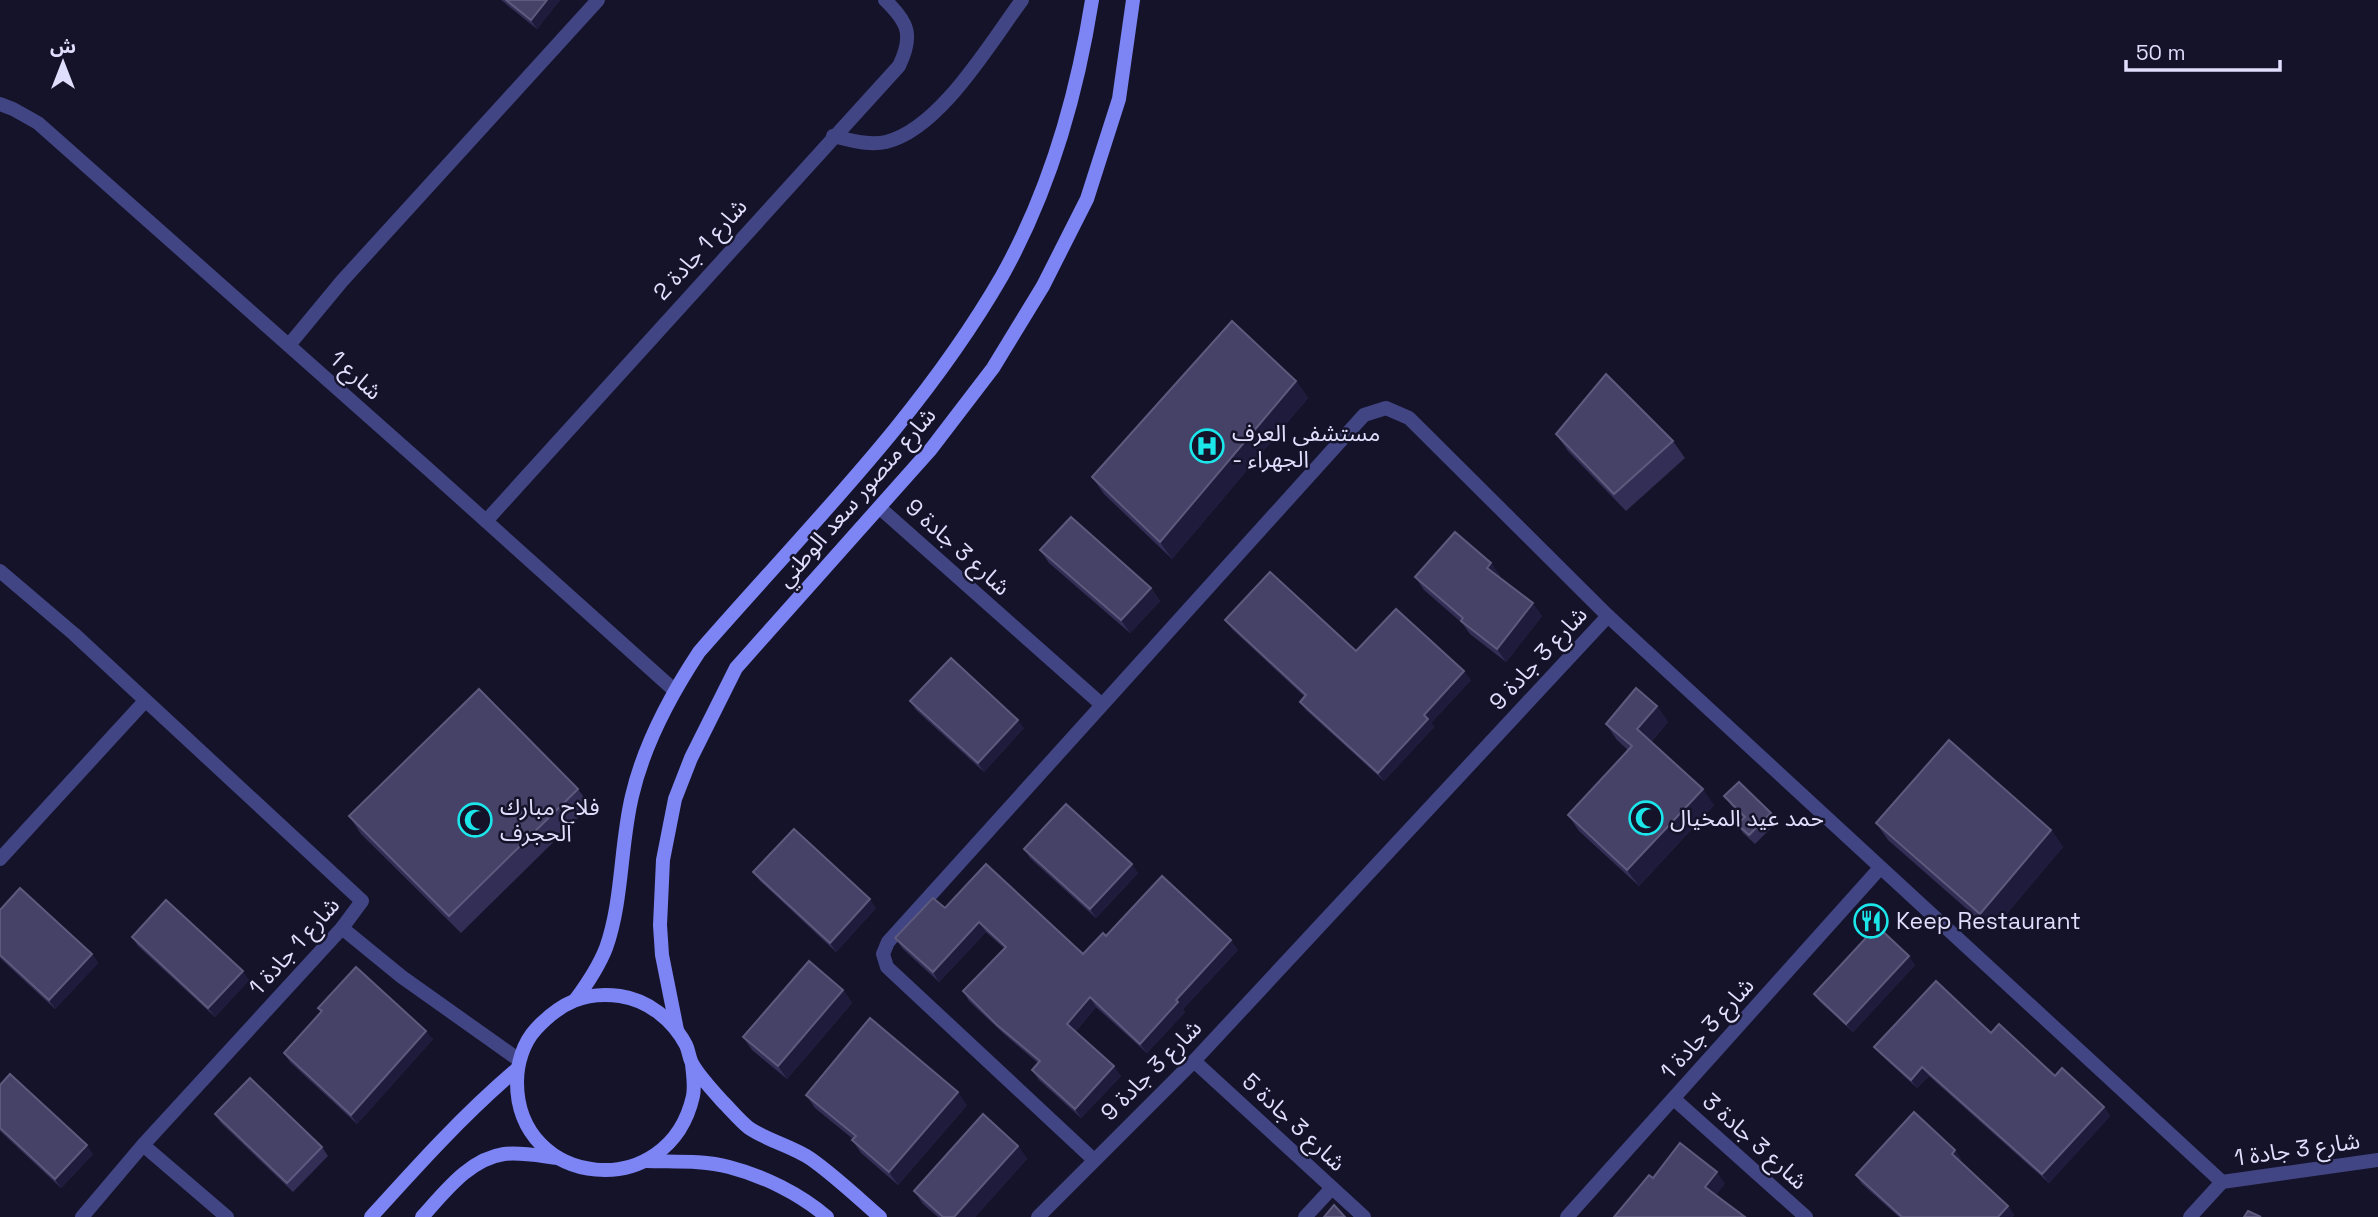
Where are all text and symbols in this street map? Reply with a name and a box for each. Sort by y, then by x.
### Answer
north arrow [28,28,98,98]
scale bar [2126,28,2280,72]
text: ش [50,34,76,59]
text: 50 m [2136,39,2186,66]
street label: شارع 1 جادة 2 [646,192,755,307]
street label: شارع 1 [322,344,388,408]
street label: شارع منصور سعد الوطني [770,401,944,595]
place label: مستشفى العرف - الجهراء [1232,418,1380,474]
hospital icon: مستشفى العرف - الجهراء [1188,427,1226,465]
street label: شارع 3 جادة 9 [898,492,1017,603]
street label: شارع 3 جادة 9 [1482,600,1595,718]
place label: فلاح مبارك الحجرف [500,792,599,848]
mosque icon: حمد عيد المخيال [1627,799,1665,837]
mosque icon: فلاح مبارك الحجرف [456,801,494,839]
place label: حمد عيد المخيال [1670,803,1824,833]
street label: شارع 1 جادة 1 [242,890,348,1003]
restaurant icon: Keep Restaurant [1852,902,1890,940]
place label: Keep Restaurant [1896,906,2081,936]
street label: شارع 3 جادة 1 [1653,971,1762,1086]
street label: شارع 3 جادة 9 [1094,1013,1209,1128]
street label: شارع 3 جادة 5 [1235,1066,1352,1179]
street label: شارع 3 جادة 3 [1695,1086,1814,1197]
street label: شارع 3 جادة 1 [2232,1125,2362,1175]

